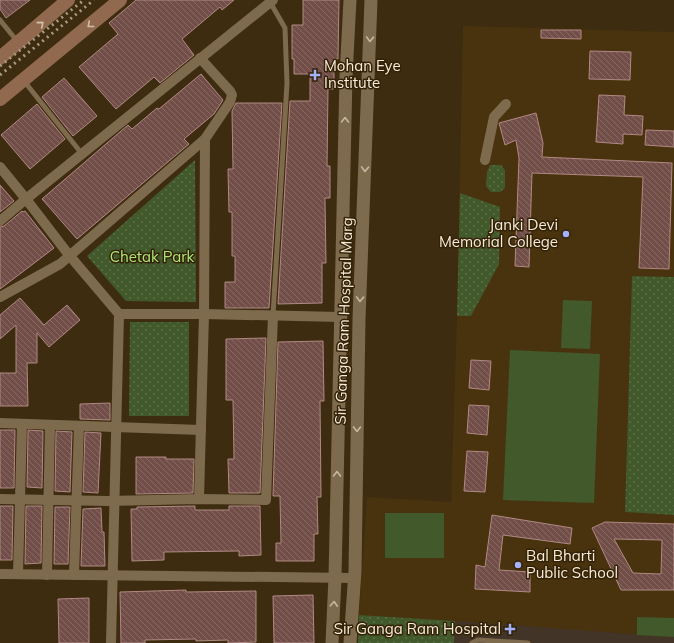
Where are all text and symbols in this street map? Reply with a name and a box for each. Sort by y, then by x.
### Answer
one-way arrow [88,20,95,27]
one-way arrow [36,21,43,28]
one-way arrow [365,36,374,42]
place label: Mohan Eye Institute [324,56,401,92]
marker: Mohan Eye Institute [309,69,321,81]
one-way arrow [341,117,349,123]
one-way arrow [360,166,369,172]
place label: Janki Devi Memorial College [439,215,558,251]
street label: Sir Ganga Ram Hospital Marg [330,217,357,425]
marker: Janki Devi Memorial College [561,229,571,239]
park label: Chetak Park [110,247,195,266]
one-way arrow [355,296,364,302]
one-way arrow [353,426,361,432]
one-way arrow [333,471,341,477]
place label: Bal Bharti Public School [526,546,618,582]
marker: Bal Bharti Public School [513,560,523,570]
one-way arrow [329,601,338,607]
place label: Sir Ganga Ram Hospital [334,619,501,638]
marker: Sir Ganga Ram Hospital [504,623,516,635]

